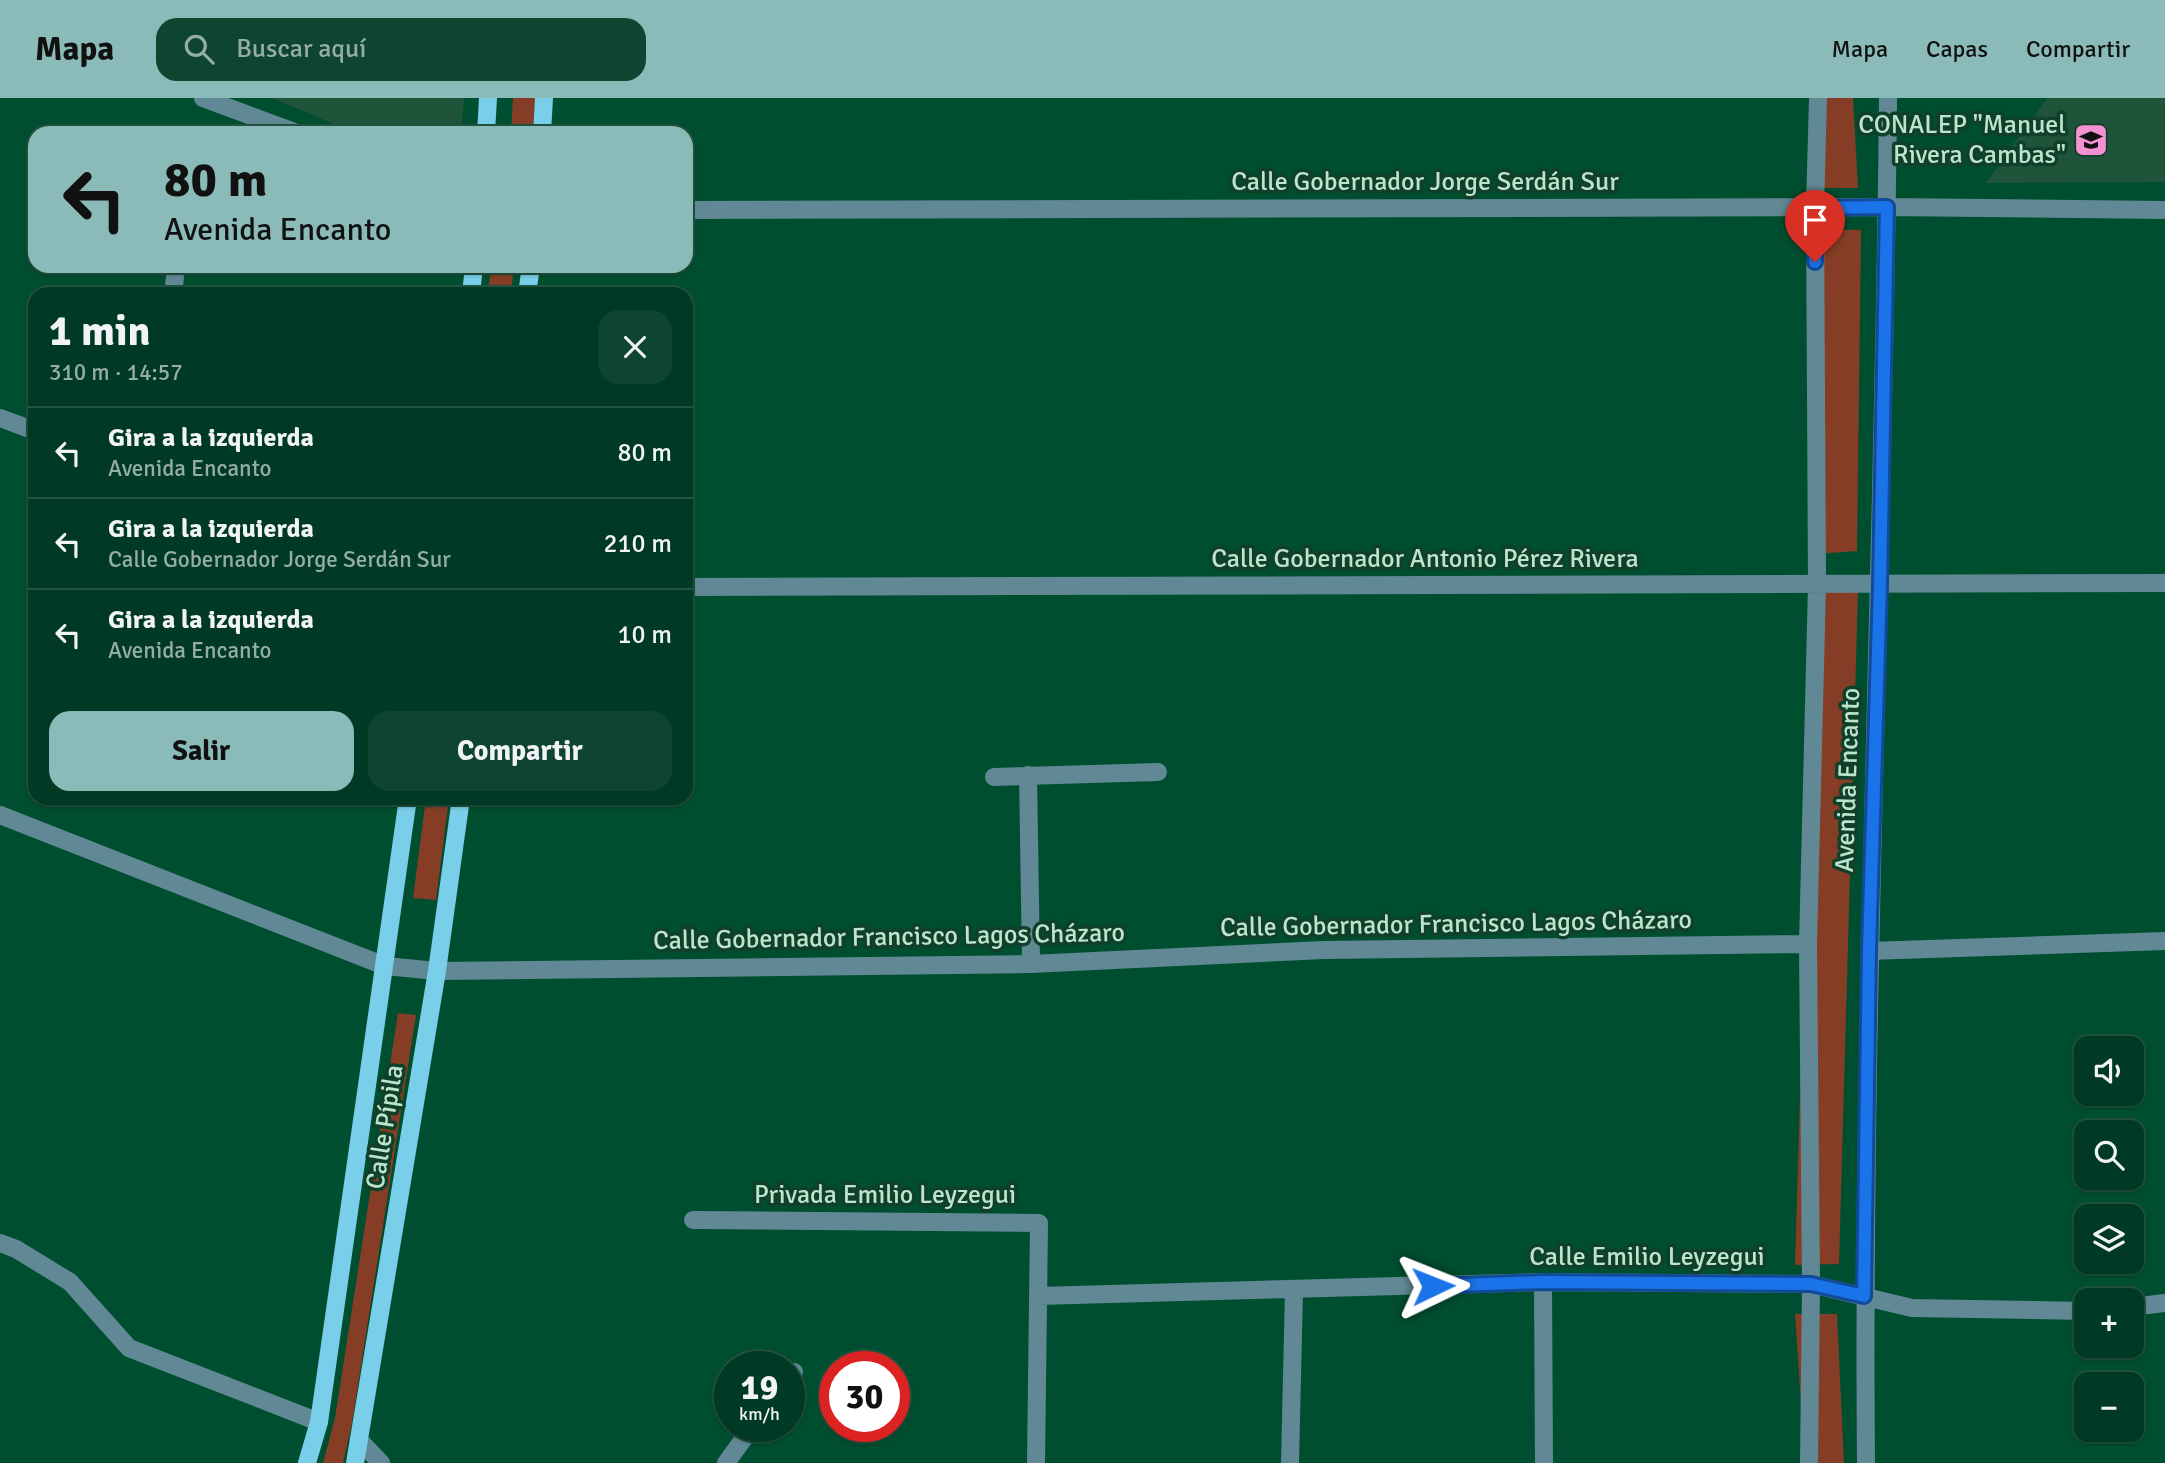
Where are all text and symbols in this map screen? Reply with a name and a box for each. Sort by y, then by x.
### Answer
search box [156,18,646,81]
text: Mapa [35,29,114,70]
icon: search [180,30,218,68]
text: Buscar aquí [236,33,366,65]
text: Mapa [1832,34,1888,64]
text: Capas [1926,34,1988,64]
text: Compartir [2026,34,2130,64]
place label: CONALEP "Manuel Rivera Cambas" [1858,109,2066,171]
school or university icon: CONALEP "Manuel Rivera Cambas" [2072,121,2110,159]
text: 80 m [164,150,267,210]
icon: left [49,154,140,245]
street label: Calle Gobernador Jorge Serdán Sur [1231,166,1619,198]
pin [1785,190,1845,262]
icon: arrive [1796,201,1834,239]
text: Avenida Encanto [164,210,391,249]
text: 1 min [49,306,150,357]
button: close [598,310,672,384]
text: 310 m · 14:57 [49,358,183,387]
text: Gira a la izquierda [108,422,314,454]
icon: left [49,434,87,472]
text: 80 m [617,437,672,469]
text: Avenida Encanto [108,454,271,483]
text: Gira a la izquierda [108,513,314,545]
icon: left [49,525,87,563]
text: 210 m [603,528,672,560]
street label: Calle Gobernador Antonio Pérez Rivera [1211,543,1639,575]
text: Calle Gobernador Jorge Serdán Sur [108,545,451,574]
text: Gira a la izquierda [108,604,314,636]
icon: left [49,616,87,654]
text: 10 m [617,619,672,651]
text: Avenida Encanto [108,636,271,665]
street label: Avenida Encanto [1829,687,1867,873]
button: Salir [49,711,354,791]
button: Compartir [368,711,672,791]
street label: Calle Gobernador Francisco Lagos Cházaro [1220,904,1692,944]
street label: Calle Gobernador Francisco Lagos Cházaro [653,917,1125,957]
map controls [2074,1036,2144,1442]
button: sound [2074,1036,2144,1106]
street label: Calle Pípila [359,1062,411,1192]
button: search [2074,1120,2144,1190]
street label: Privada Emilio Leyzegui [754,1179,1016,1211]
button: layers [2074,1204,2144,1274]
street label: Calle Emilio Leyzegui [1529,1241,1765,1273]
position arrow [1396,1249,1470,1323]
button: + [2074,1288,2144,1358]
speed limit sign: 30 [819,1351,910,1442]
text: 19 [741,1366,778,1409]
button: − [2074,1372,2144,1442]
text: km/h [739,1403,780,1425]

